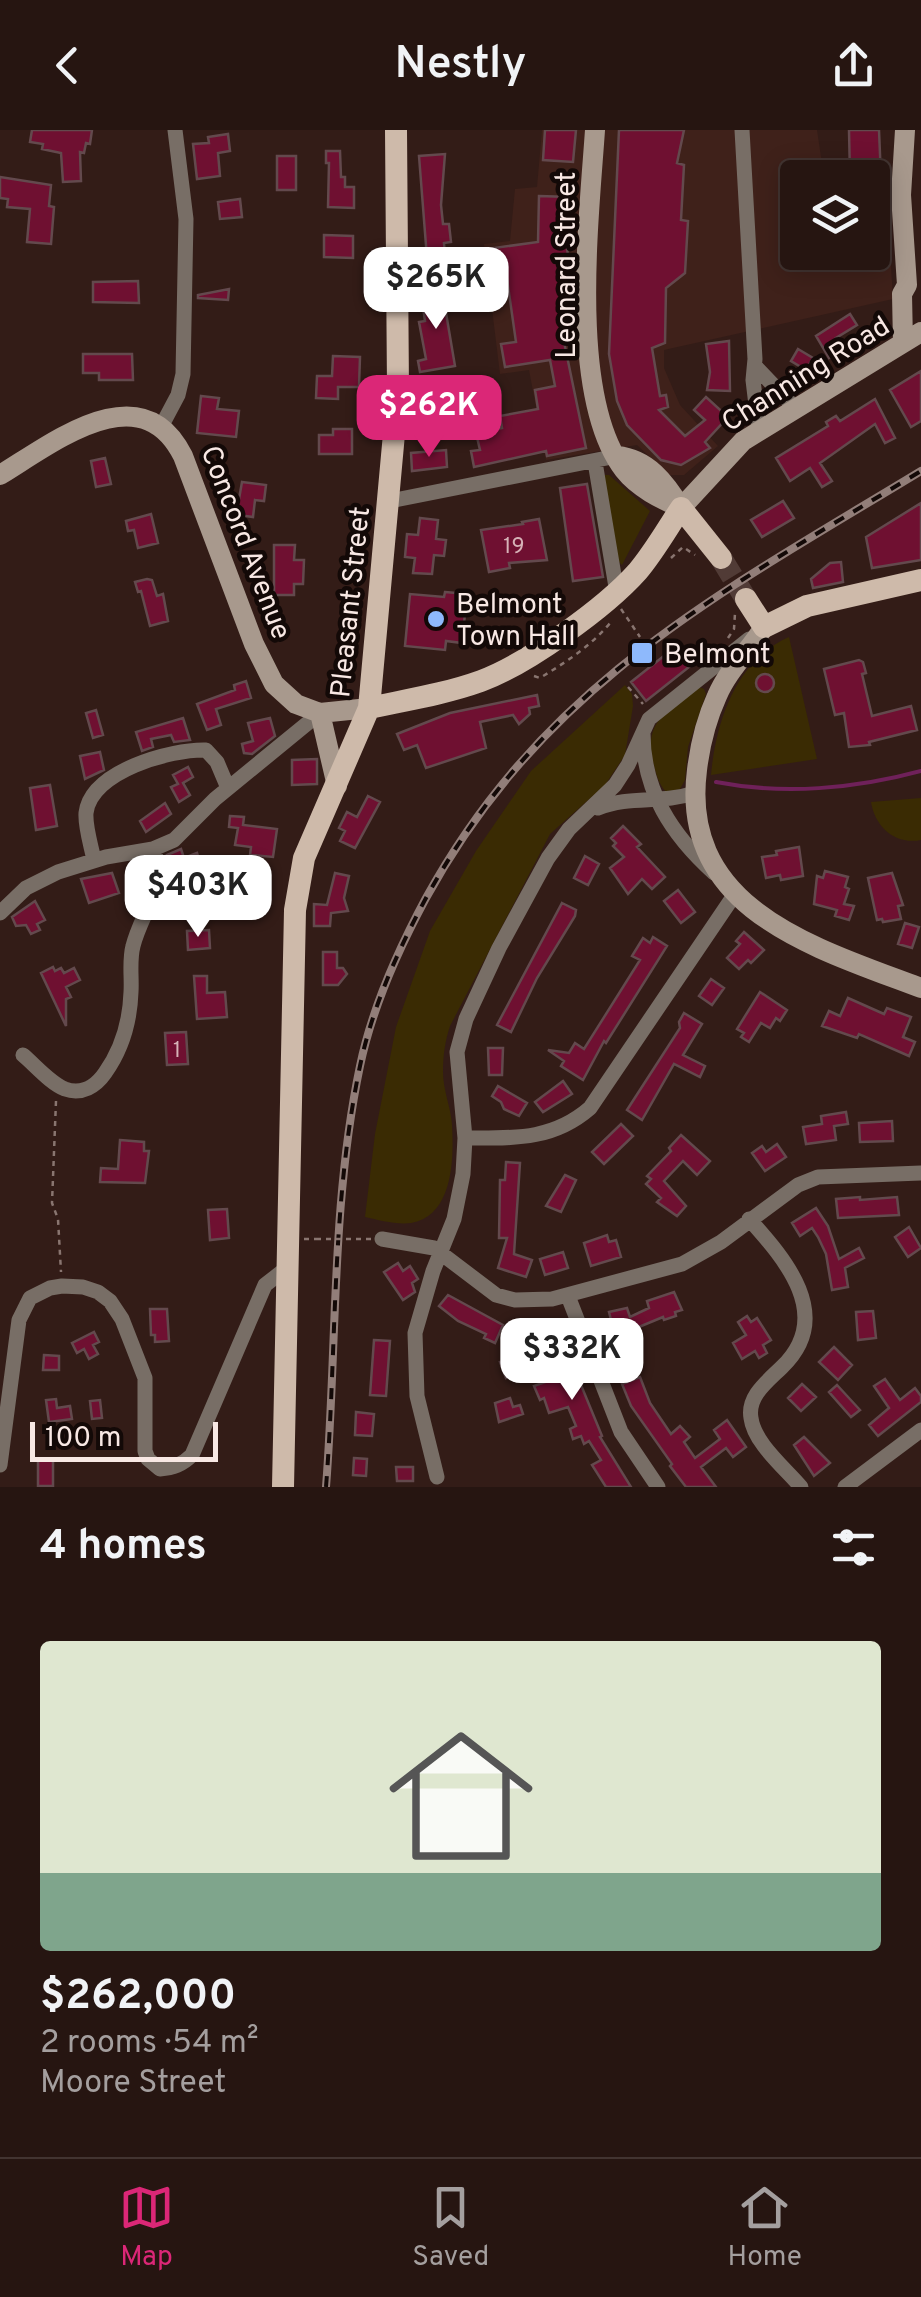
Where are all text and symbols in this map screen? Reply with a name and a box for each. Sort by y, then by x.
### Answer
text: Nestly [395,37,526,94]
icon: back [40,38,95,93]
icon: share [826,38,881,93]
map controls [780,160,890,270]
button: layers [780,160,890,270]
street label: Leonard Street [550,171,586,359]
pin: $265K [366,247,506,332]
text: $265K [386,259,486,299]
street label: Channing Road [716,310,897,442]
pin: $262K [359,375,499,460]
text: $262K [379,387,479,427]
street label: Concord Avenue [191,441,298,645]
street label: Pleasant Street [324,505,380,700]
house number: 19 [503,534,525,561]
place label: Belmont Town Hall [456,588,576,656]
marker: Belmont Town Hall [425,608,447,630]
place label: Belmont [664,638,771,674]
marker: Belmont [629,640,655,666]
pin: $403K [128,855,268,940]
text: $403K [147,867,249,907]
house number: 1 [173,1038,181,1065]
pin: $332K [502,1318,642,1403]
text: $332K [522,1330,622,1370]
scale bar [30,1417,218,1462]
text: 100 m [45,1421,121,1457]
icon: filters [826,1520,881,1575]
text: 4 homes [40,1521,207,1574]
icon: home [371,1706,551,1886]
text: $262,000 [40,1971,236,2024]
text: 2 rooms · 54 m² [40,2024,259,2064]
text: Moore Street [40,2064,226,2104]
tab: Map [119,2180,174,2276]
tab: Saved [412,2180,489,2276]
tab: Home [728,2180,802,2276]

